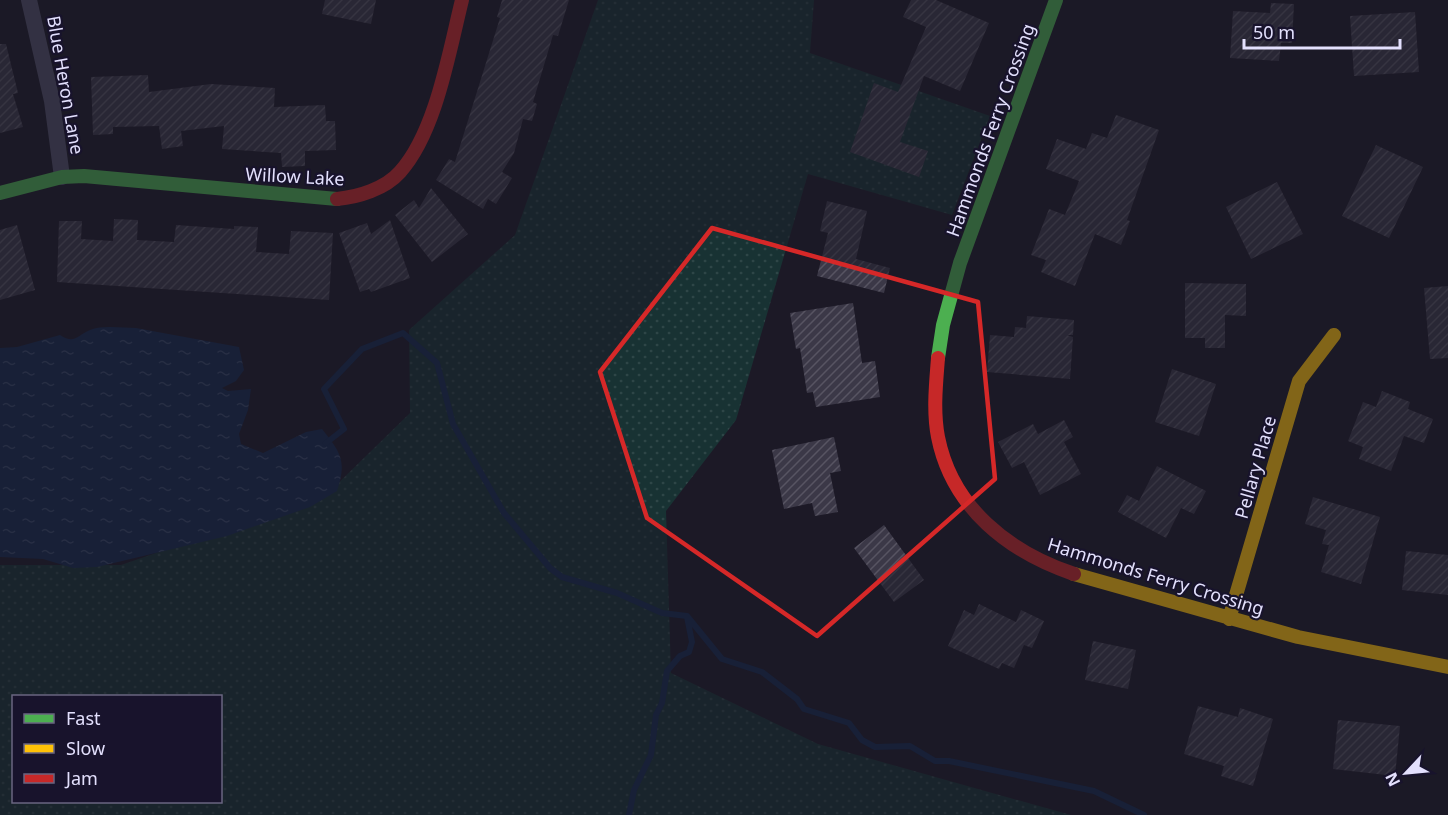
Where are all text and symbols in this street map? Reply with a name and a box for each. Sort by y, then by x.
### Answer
scale bar [1244,12,1400,50]
street label: Blue Heron Lane [42,14,90,156]
street label: Hammonds Ferry Crossing [940,20,1040,240]
text: 50 m [1253,20,1295,44]
street label: Willow Lake [245,161,345,191]
street label: Pellary Place [1229,413,1281,521]
street label: Hammonds Ferry Crossing [1045,532,1267,620]
legend [12,695,222,803]
text: Fast [66,706,101,730]
text: Slow [66,736,105,760]
north arrow [1376,743,1436,803]
text: Jam [64,766,98,790]
text: N [1380,769,1405,790]

